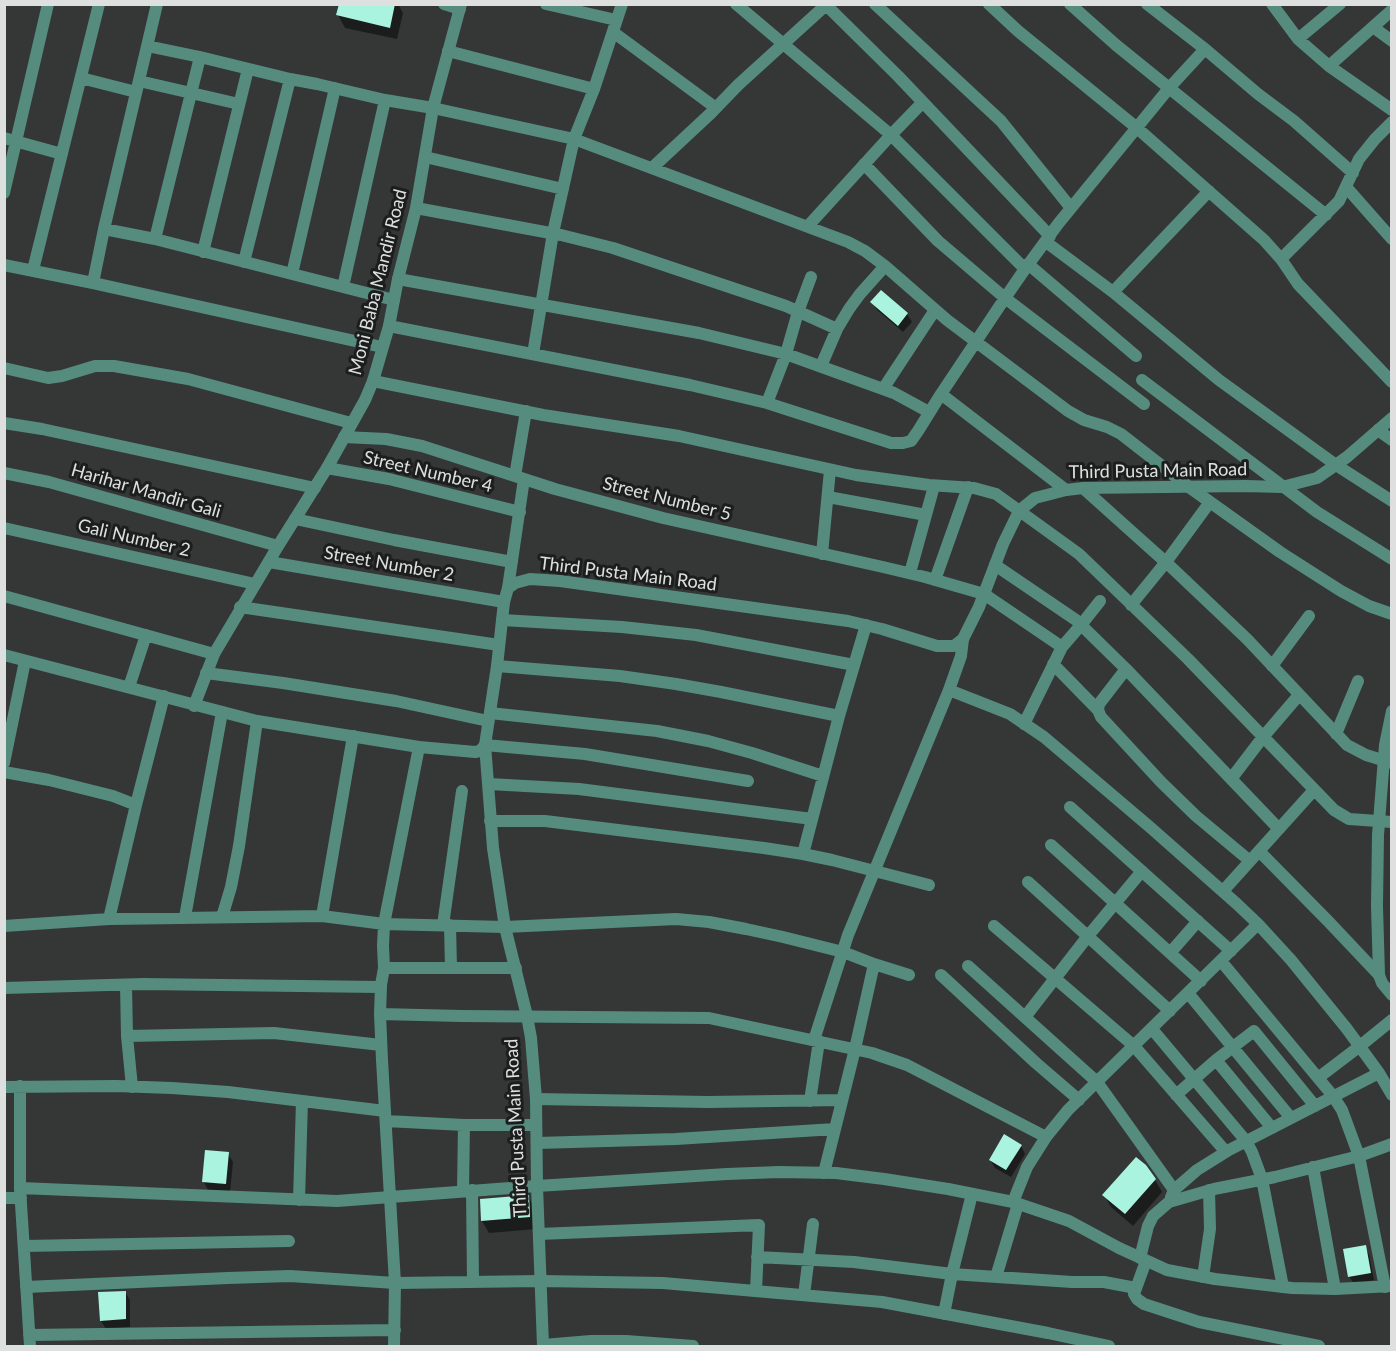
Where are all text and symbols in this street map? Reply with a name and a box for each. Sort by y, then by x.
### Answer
street label: Moni Baba Mandir Road [344,187,412,377]
street label: Street Number 4 [361,447,495,497]
street label: Harihar Mandir Gali [69,459,223,523]
street label: Third Pusta Main Road [1069,459,1247,483]
street label: Street Number 5 [601,473,733,525]
street label: Gali Number 2 [76,515,192,561]
street label: Street Number 2 [322,542,456,586]
street label: Third Pusta Main Road [538,552,718,596]
street label: Third Pusta Main Road [501,1038,531,1218]

